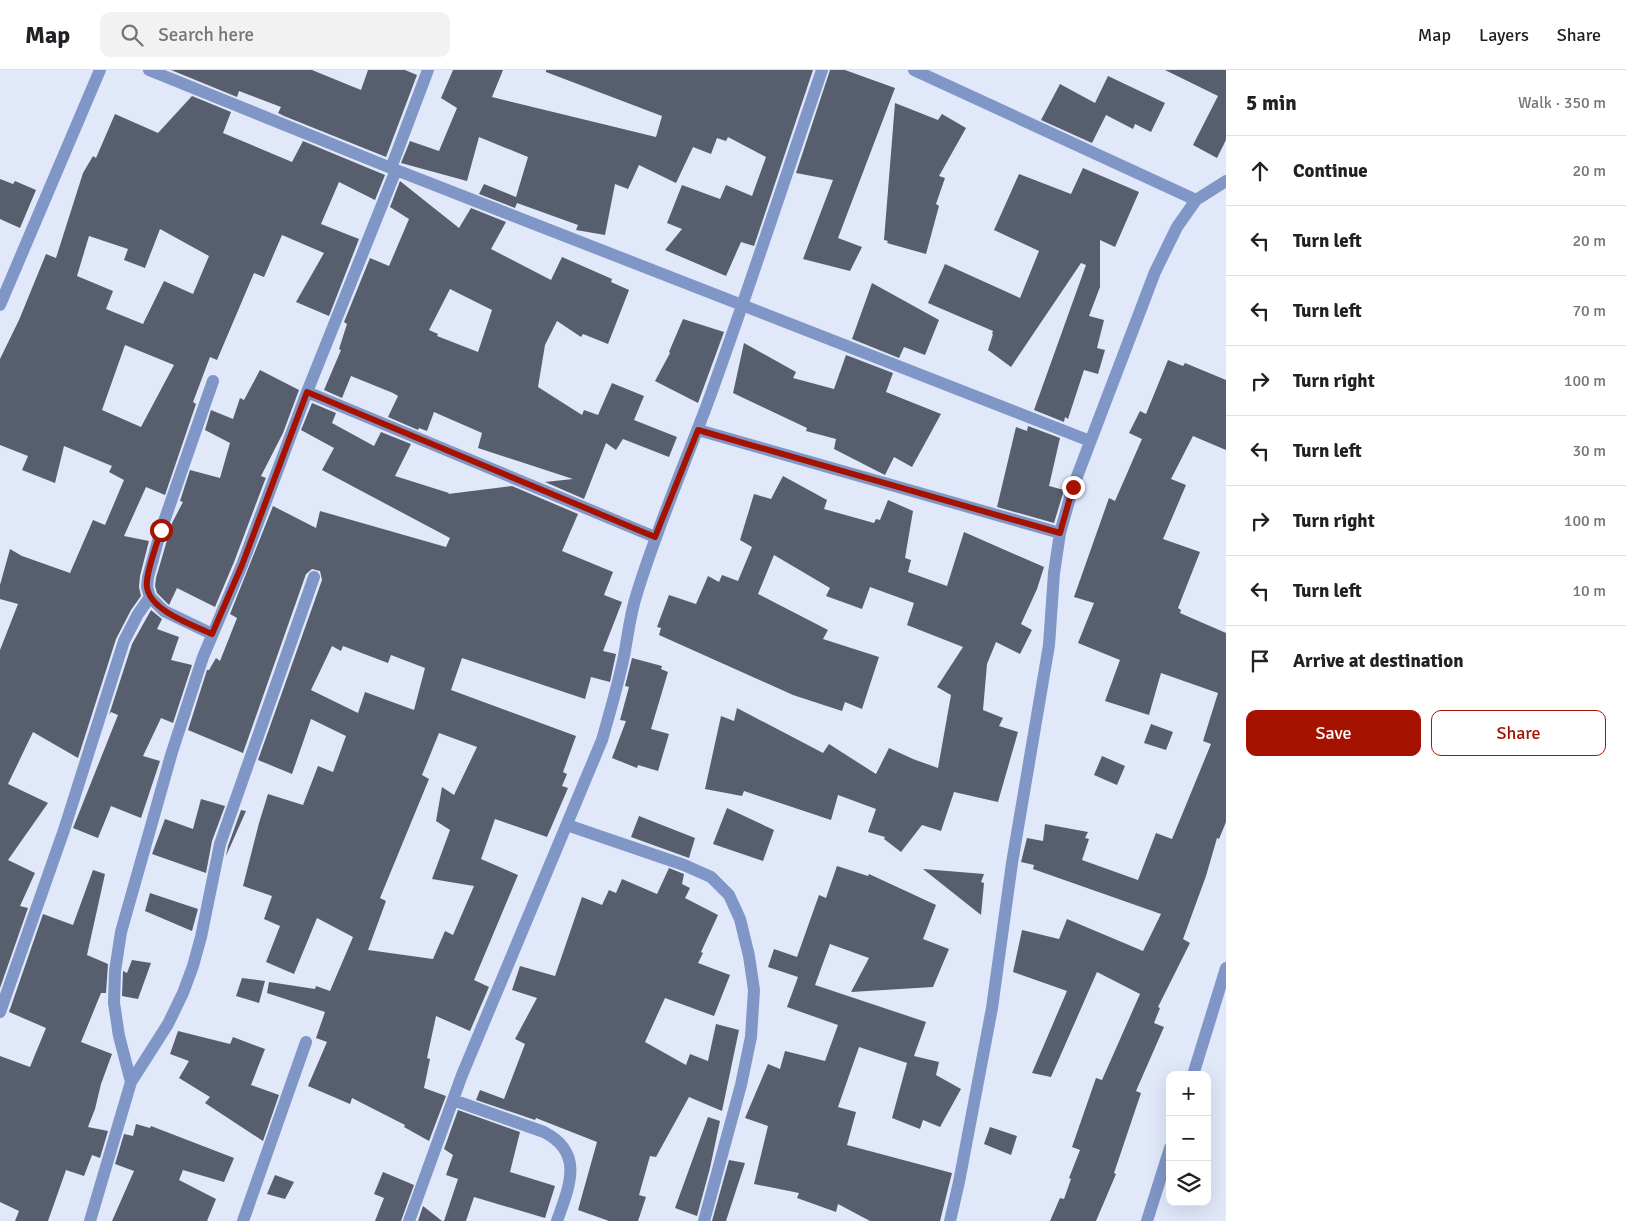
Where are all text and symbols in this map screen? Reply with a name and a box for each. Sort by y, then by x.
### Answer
search box [100,12,450,57]
text: Map [25,20,70,50]
icon: search [118,21,146,49]
text: Search here [158,23,254,47]
text: Map [1418,24,1451,46]
text: Layers [1479,24,1529,46]
text: Share [1557,24,1601,46]
text: 5 min [1246,90,1297,116]
text: Walk · 350 m [1518,93,1606,113]
icon: ahead [1246,157,1274,185]
text: Continue [1293,159,1368,183]
text: 20 m [1572,161,1606,181]
icon: left [1246,227,1274,255]
text: Turn left [1293,229,1362,253]
text: 20 m [1572,231,1606,251]
icon: left [1246,297,1274,325]
text: Turn left [1293,299,1362,323]
text: 70 m [1572,301,1606,321]
icon: right [1246,367,1274,395]
text: Turn right [1293,369,1375,393]
text: 100 m [1564,371,1606,391]
icon: left [1246,437,1274,465]
text: Turn left [1293,439,1362,463]
text: 30 m [1572,441,1606,461]
route end [1062,476,1085,499]
icon: right [1246,507,1274,535]
text: Turn right [1293,509,1375,533]
text: 100 m [1564,511,1606,531]
route start [150,519,173,542]
icon: left [1246,577,1274,605]
text: Turn left [1293,579,1362,603]
text: 10 m [1572,581,1606,601]
icon: arrive [1246,647,1274,675]
text: Arrive at destination [1293,649,1464,673]
button: Save [1246,710,1421,756]
button: Share [1431,710,1606,756]
map controls [1166,1071,1211,1206]
button: + [1166,1071,1211,1116]
button: − [1166,1116,1211,1161]
button: layers [1166,1161,1211,1206]

